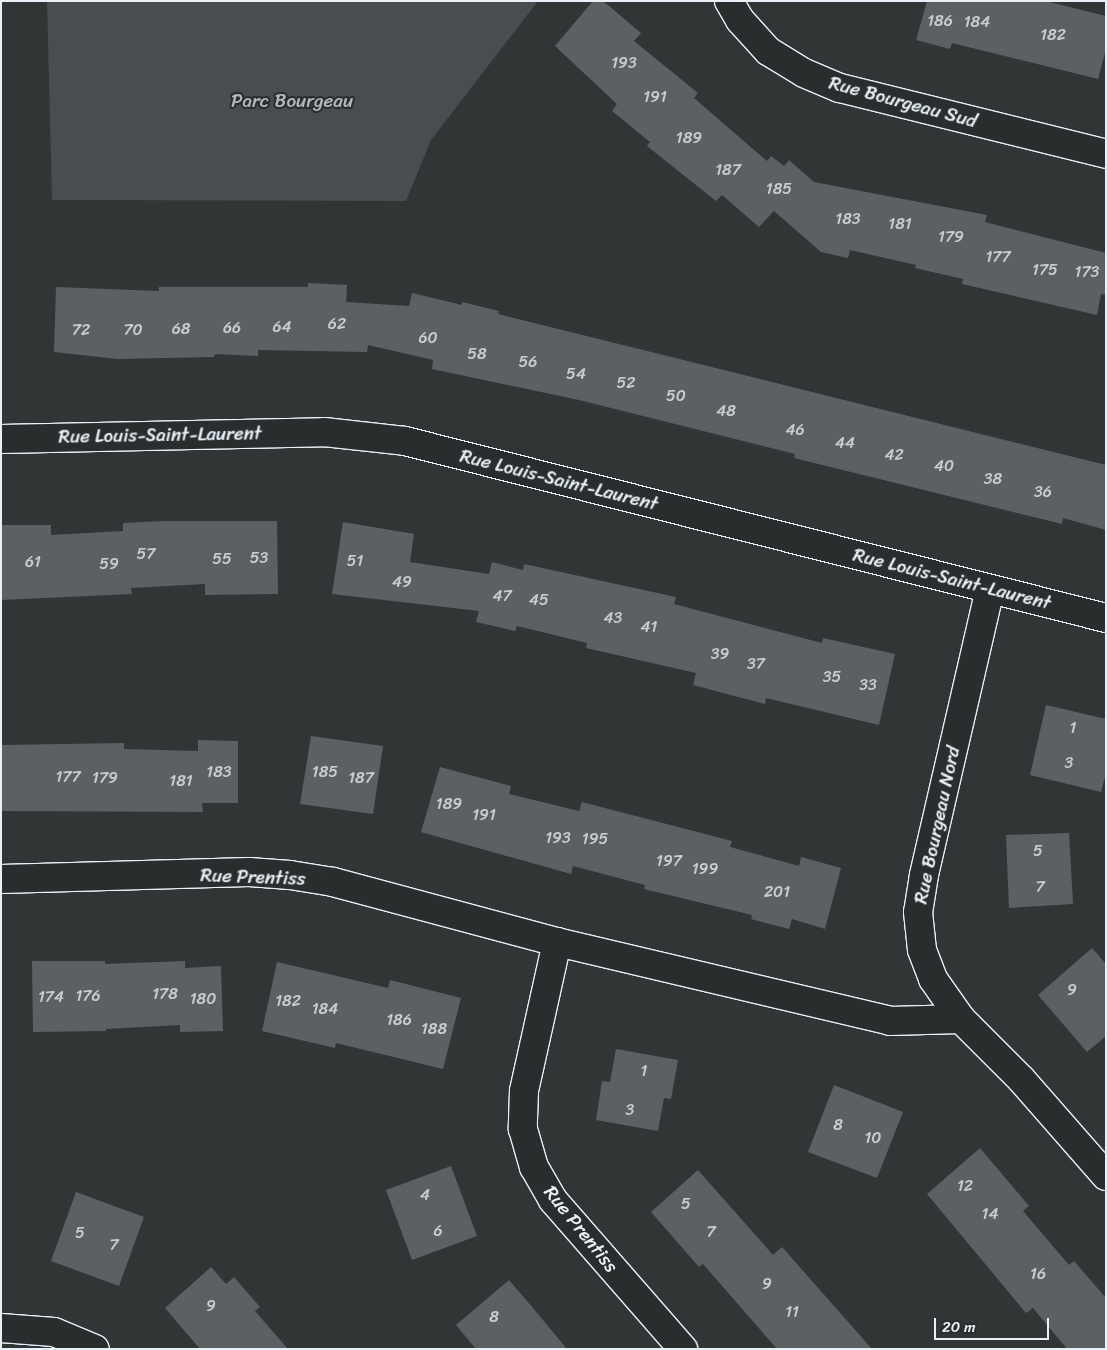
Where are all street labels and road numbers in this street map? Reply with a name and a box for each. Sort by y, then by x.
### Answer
street label: Rue Bourgeau Sud [827,71,979,133]
street label: Rue Louis-Saint-Laurent [57,422,263,448]
street label: Rue Louis-Saint-Laurent [457,444,661,516]
street label: Rue Louis-Saint-Laurent [850,543,1054,615]
street label: Rue Bourgeau Nord [909,744,965,906]
street label: Rue Prentiss [200,864,306,890]
street label: Rue Prentiss [539,1181,623,1277]

